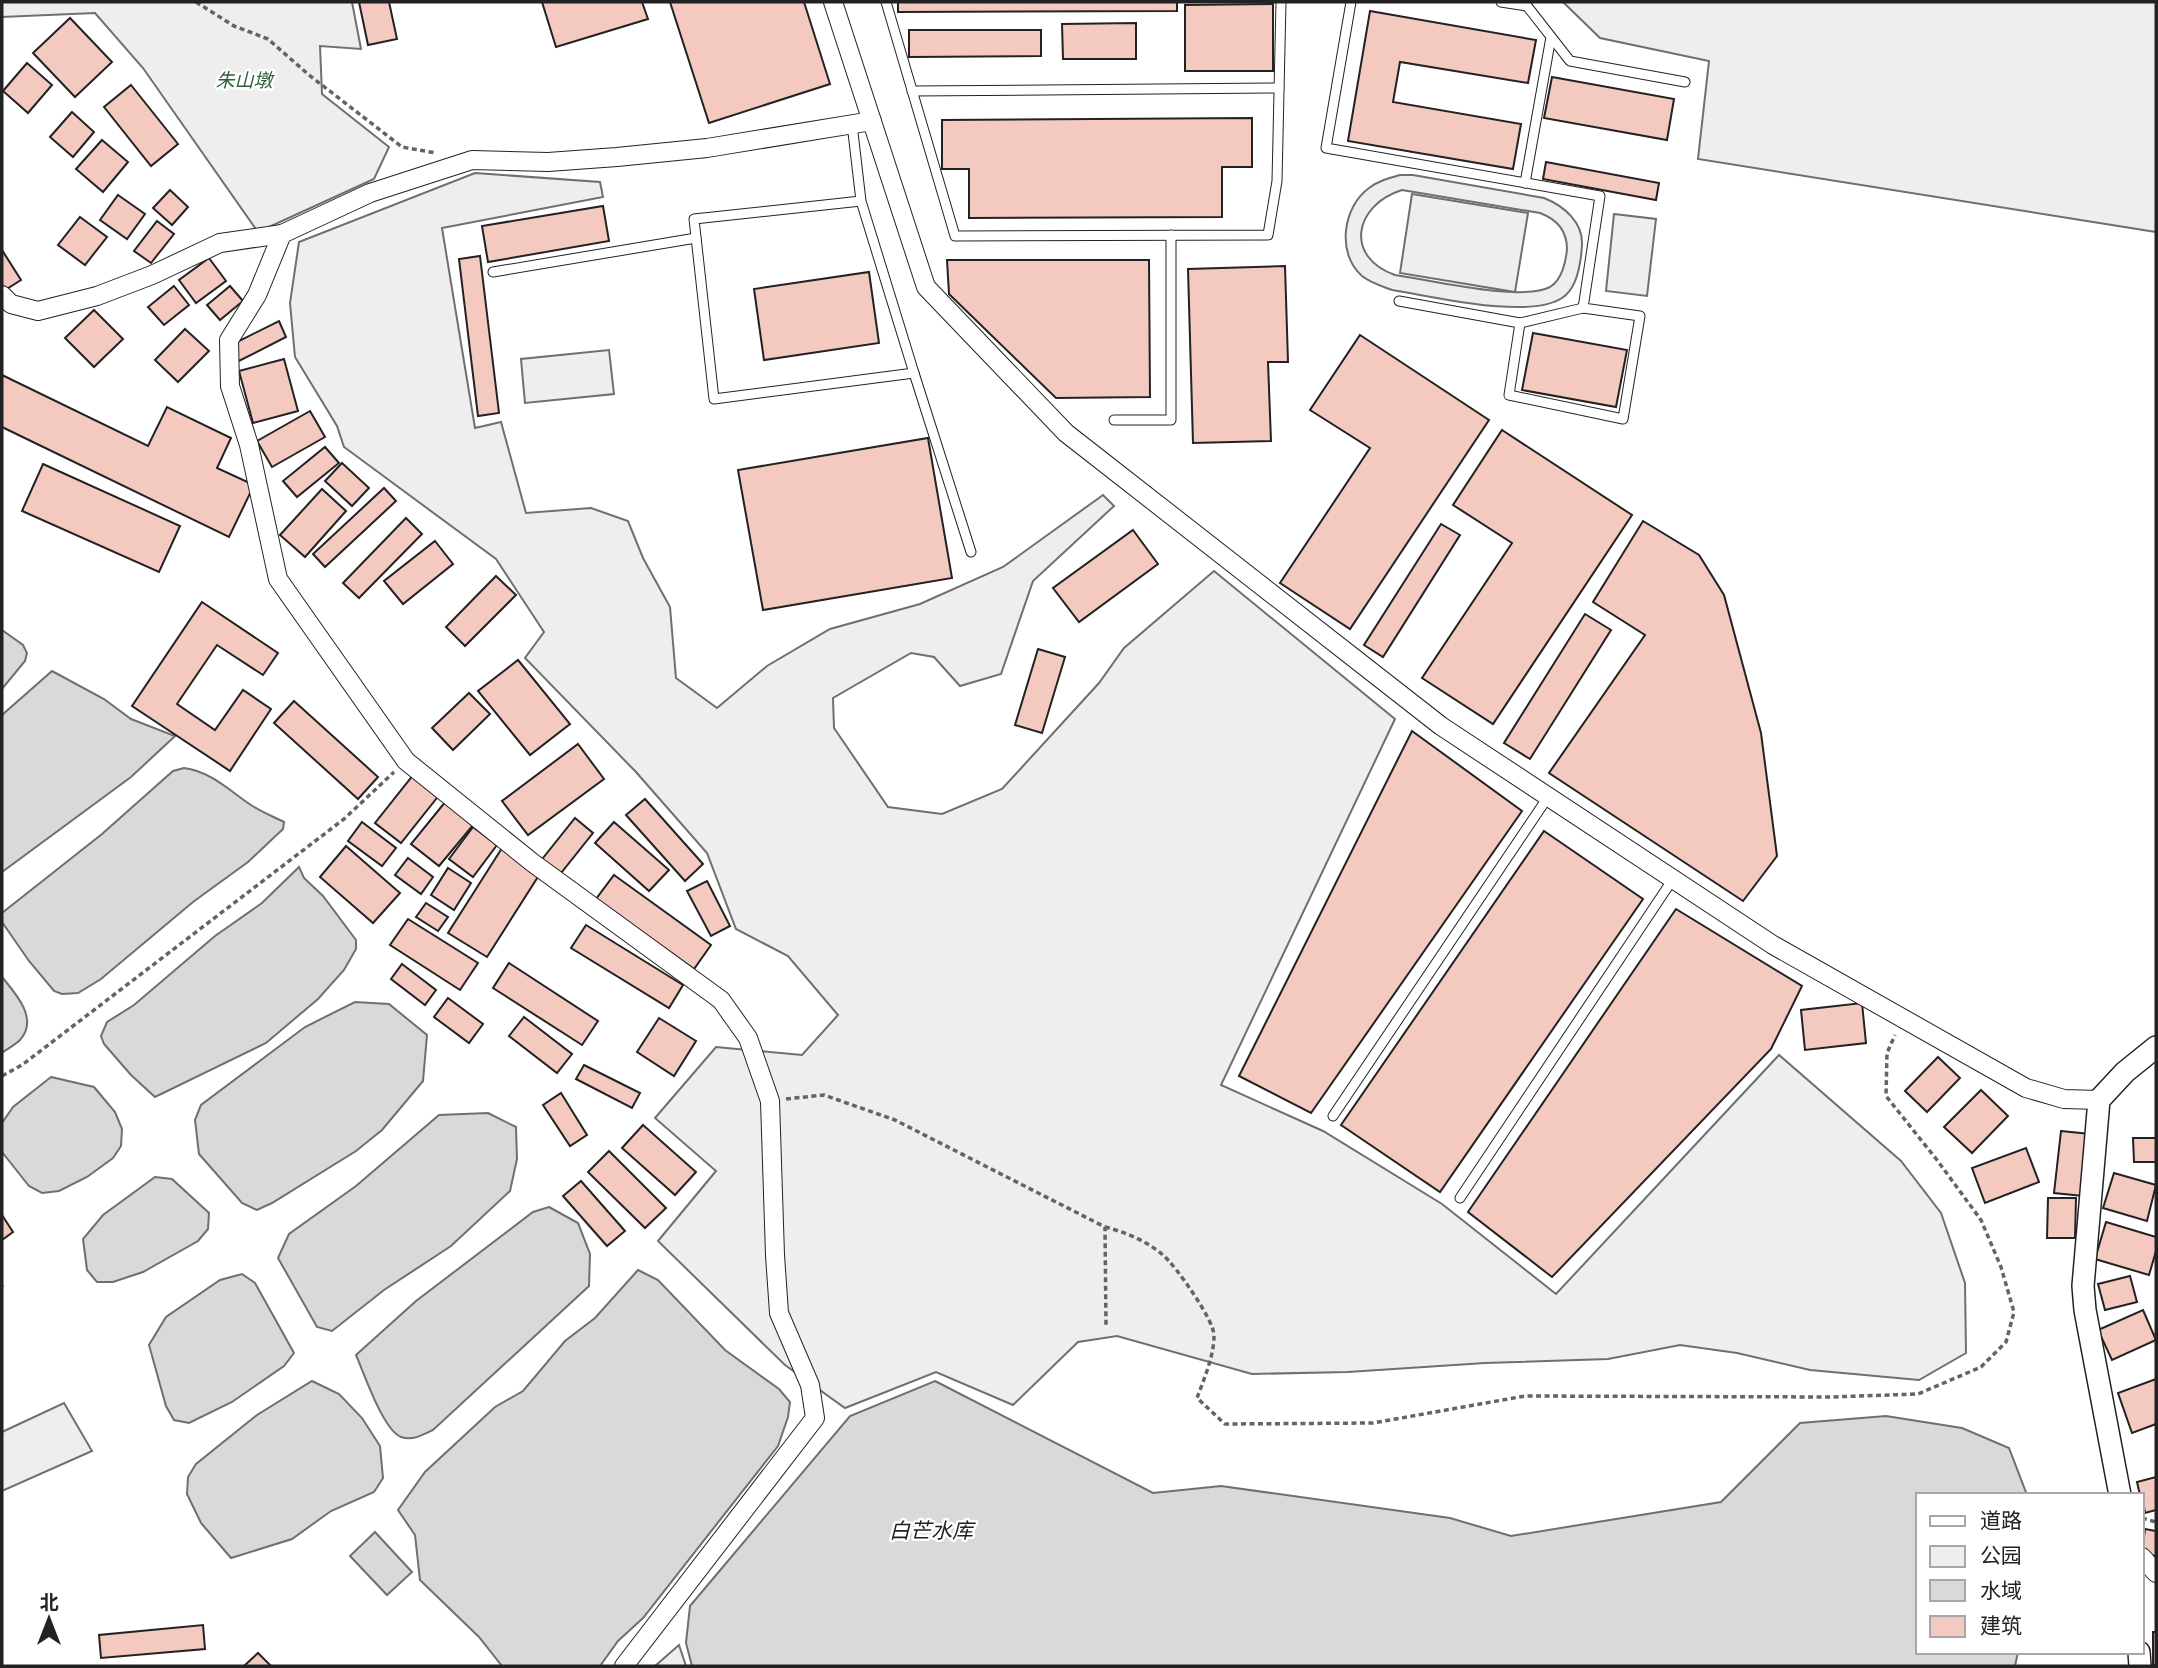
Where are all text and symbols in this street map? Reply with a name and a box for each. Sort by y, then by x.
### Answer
park label: 朱山墩 [215,65,275,93]
legend [1916,1493,2144,1654]
text: 道路 [1980,1503,2022,1534]
water label: 白芒水库 [889,1513,976,1544]
text: 公园 [1980,1538,2022,1569]
text: 水域 [1980,1573,2022,1604]
north arrow [14,1584,84,1654]
text: 北 [39,1587,59,1615]
text: 建筑 [1980,1608,2022,1639]

